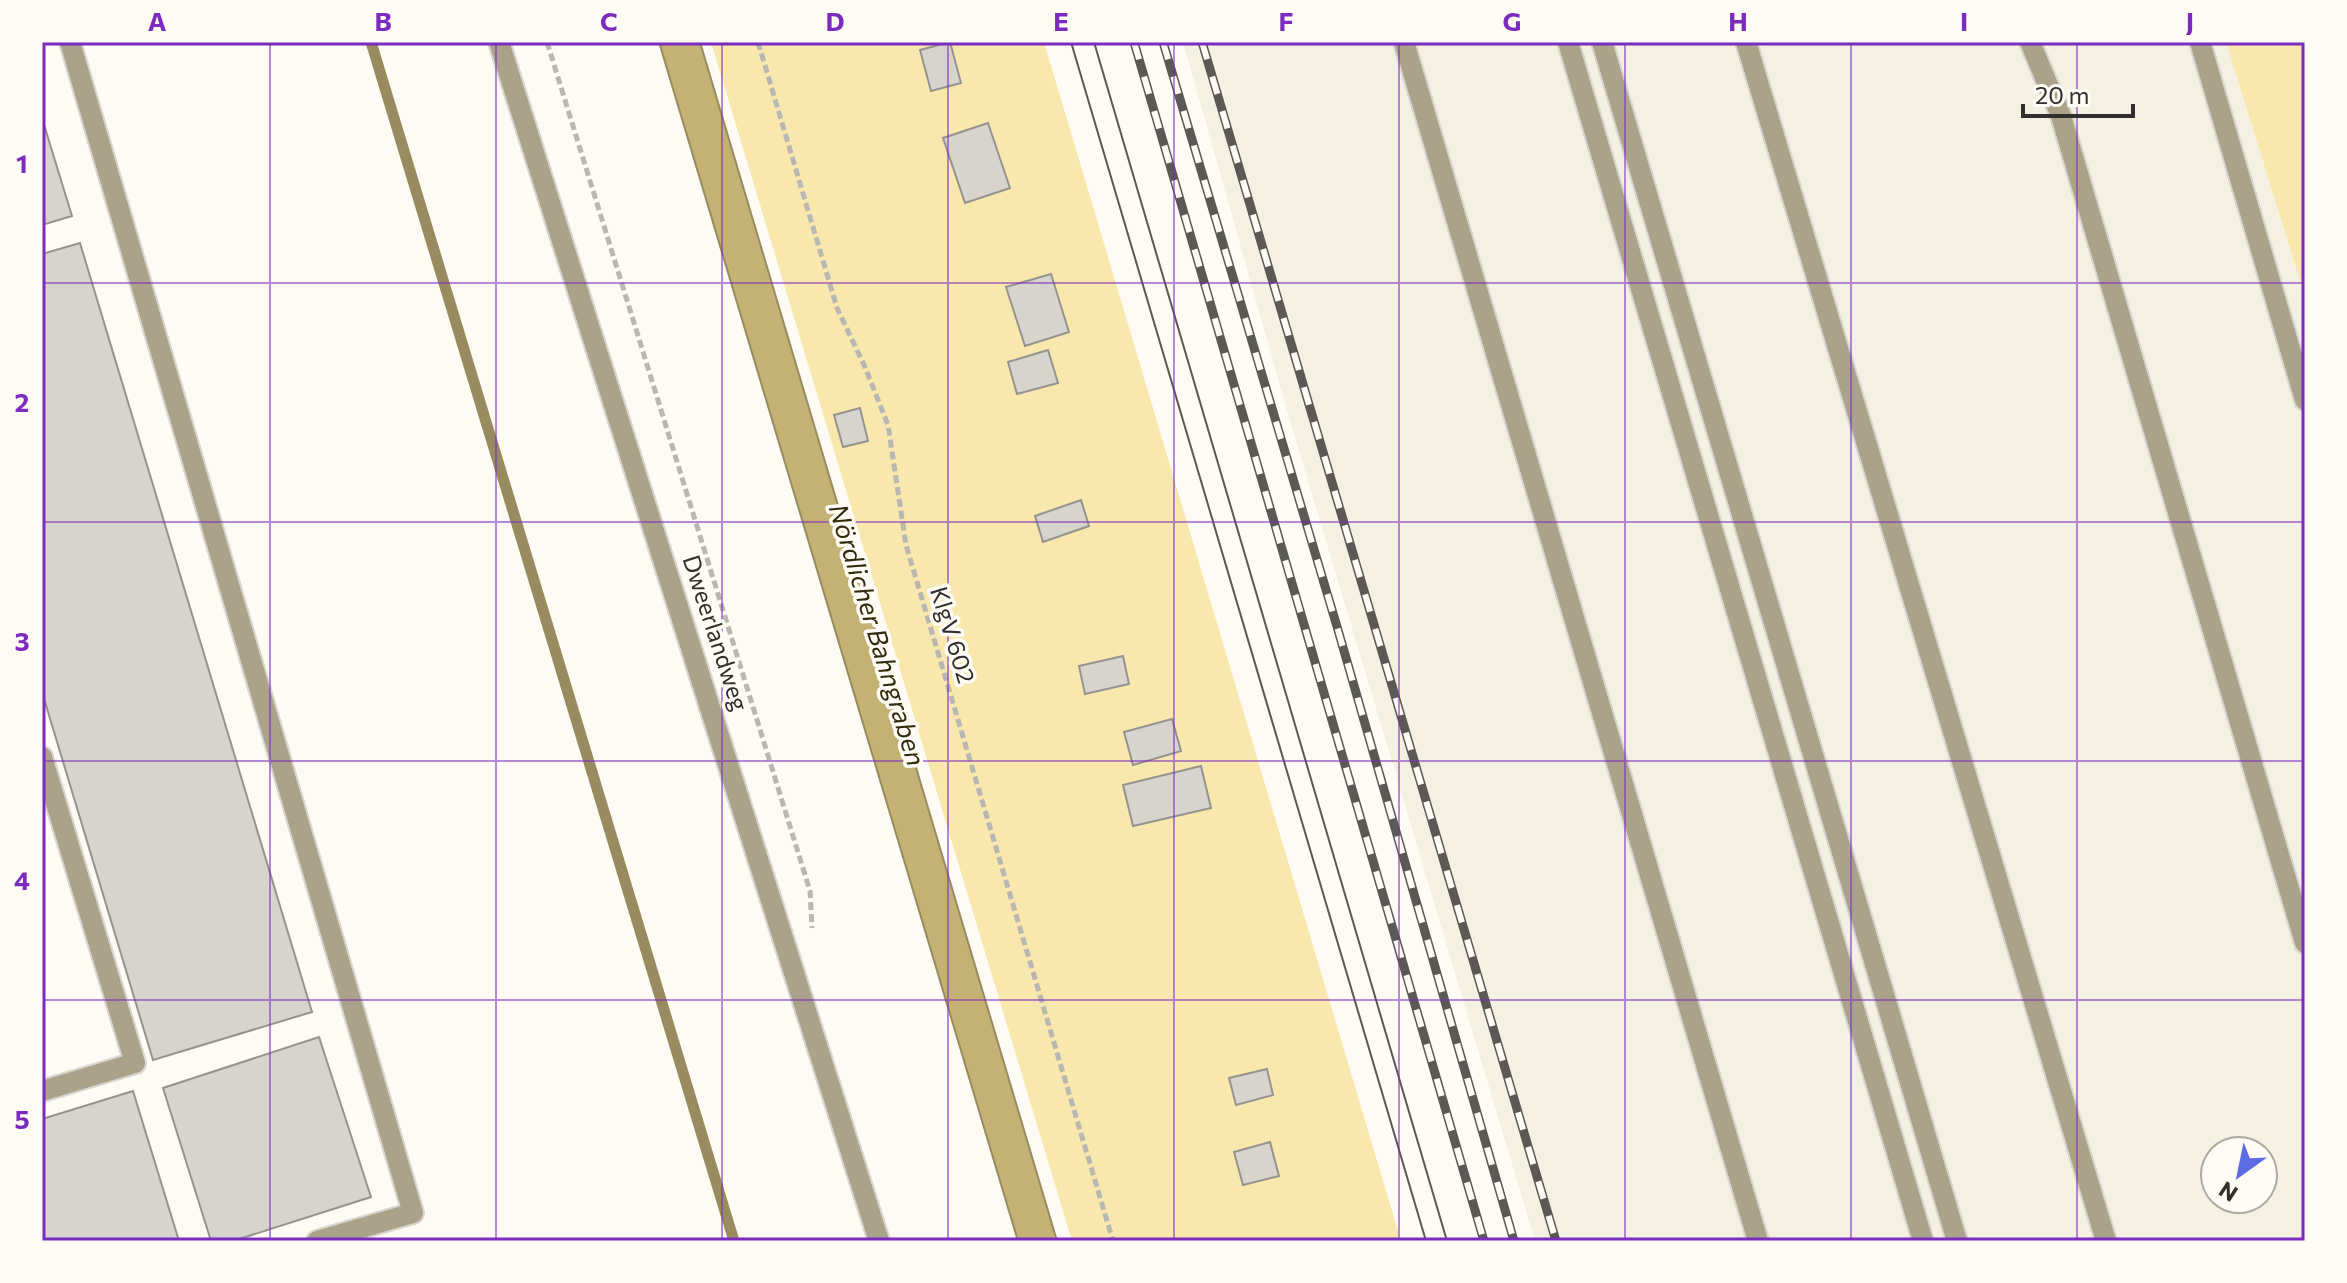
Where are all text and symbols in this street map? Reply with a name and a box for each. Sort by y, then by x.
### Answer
text: A [148,5,167,36]
text: B [374,5,392,36]
text: C [600,5,618,36]
text: D [825,5,845,36]
text: E [1053,5,1069,36]
text: F [1278,5,1294,36]
text: G [1503,5,1521,36]
text: H [1728,5,1748,36]
text: I [1960,5,1968,36]
text: J [2186,5,2194,36]
scale bar [2023,68,2133,118]
text: 20 m [2035,80,2089,109]
text: 1 [16,147,28,178]
text: 2 [15,386,29,417]
water label: Nördlicher Bahngraben [824,500,933,769]
street label: Dweerlandweg [678,551,755,714]
street label: KlgV 602 [925,583,982,687]
text: 3 [14,625,30,656]
text: 4 [14,864,30,895]
text: 5 [14,1103,30,1134]
north arrow [2199,1135,2279,1215]
text: N [2214,1176,2242,1208]

